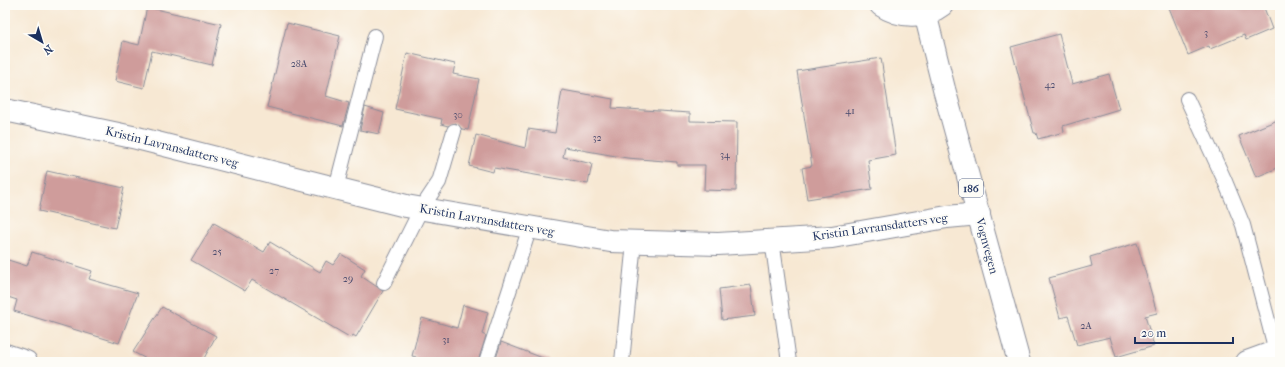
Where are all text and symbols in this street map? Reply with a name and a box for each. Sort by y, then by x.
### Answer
north arrow [22,22,62,62]
house number: 3 [1204,27,1208,39]
text: N [40,42,55,58]
house number: 28A [291,58,308,70]
house number: 42 [1044,79,1056,91]
house number: 41 [845,105,855,117]
house number: 30 [453,109,463,121]
street label: Kristin Lavransdatters veg [104,124,241,170]
house number: 32 [592,132,602,144]
house number: 34 [720,149,731,161]
road number: 186 [959,179,983,197]
street label: Kristin Lavransdatters veg [418,201,556,239]
street label: Kristin Lavransdatters veg [811,210,949,243]
street label: Vognvegen [973,215,1001,276]
house number: 25 [212,246,222,258]
house number: 27 [269,265,279,277]
house number: 29 [343,273,353,285]
scale bar [1135,319,1233,345]
house number: 2A [1080,320,1092,332]
text: 20 m [1141,326,1166,340]
house number: 31 [442,334,450,346]

